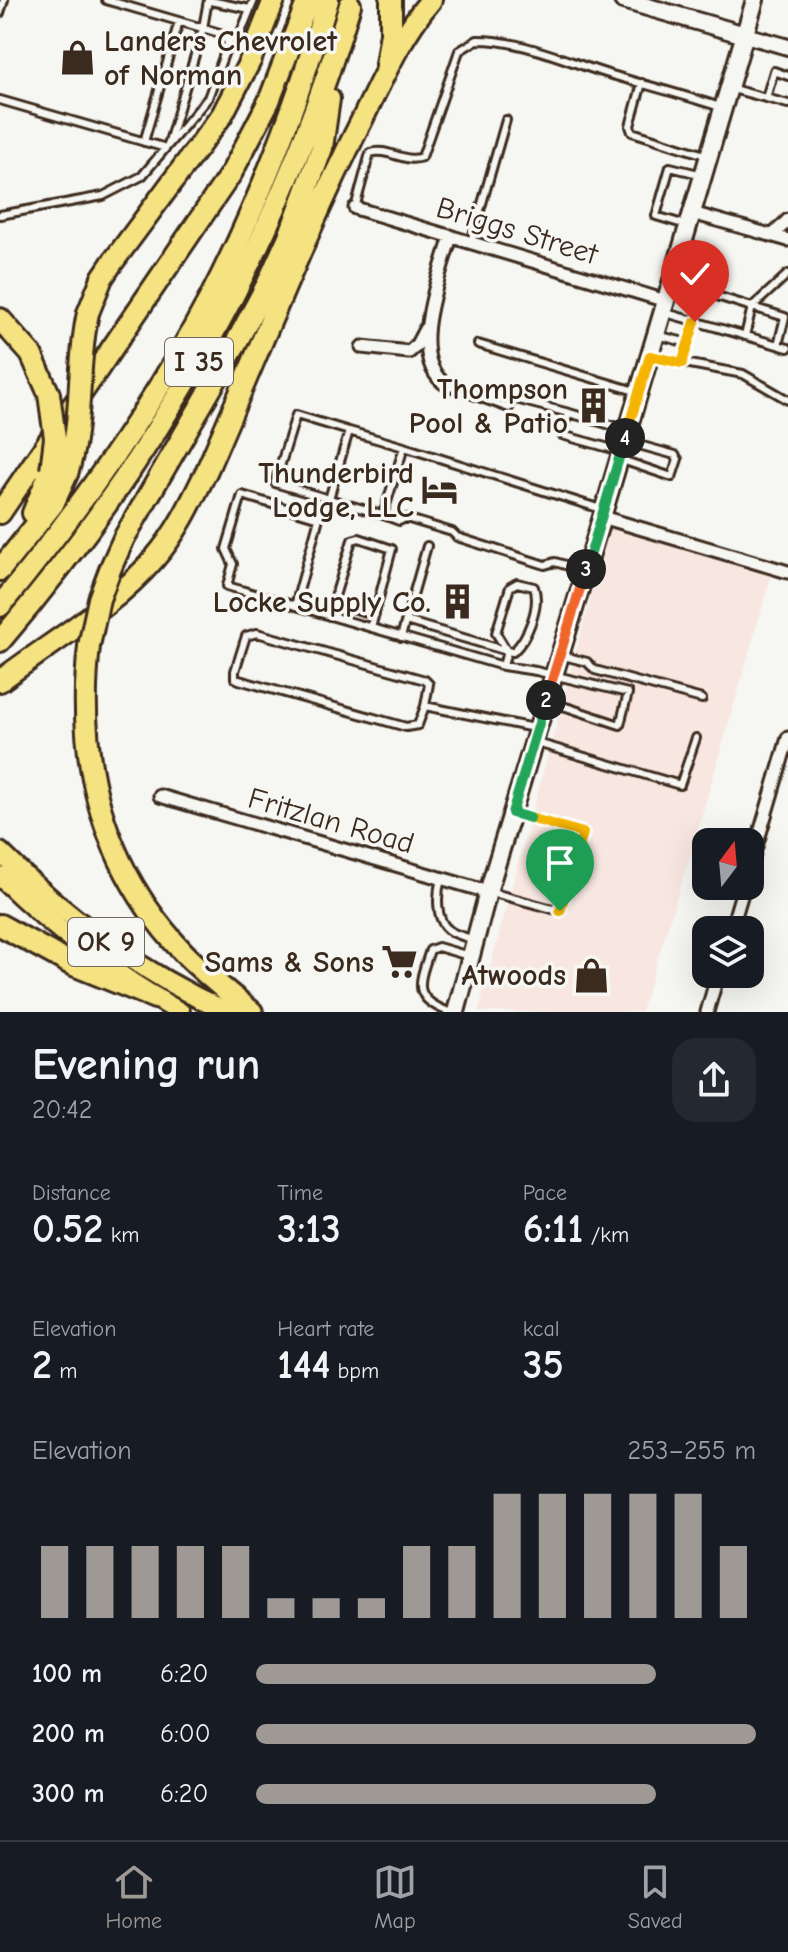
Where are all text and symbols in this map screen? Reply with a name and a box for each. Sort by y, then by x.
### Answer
place label: Landers Chevrolet of Norman [104,24,338,93]
shop icon: Landers Chevrolet of Norman [59,39,97,77]
street label: Briggs Street [432,190,603,273]
pin [661,240,729,322]
icon: check [673,252,717,296]
road number: I 35 [165,338,233,386]
place label: Thompson Pool & Patio [409,372,568,441]
building icon: Thompson Pool & Patio [575,387,613,425]
pin: 4 [605,418,645,458]
text: 4 [620,425,630,451]
place label: Thunderbird Lodge, LLC [258,456,414,525]
hotel icon: Thunderbird Lodge, LLC [421,471,459,509]
pin: 3 [566,549,606,589]
text: 3 [581,556,591,582]
building icon: Locke Supply Co. [438,583,476,621]
place label: Locke Supply Co. [213,585,431,620]
pin: 2 [526,680,566,720]
text: 2 [541,687,551,713]
street label: Fritzlan Road [244,781,418,861]
north arrow [692,828,764,900]
map controls [692,828,764,988]
pin [526,829,594,911]
icon: arrive [538,841,582,885]
button: layers [692,916,764,988]
road number: OK 9 [68,918,144,966]
supermarket icon: Sams & Sons [381,943,419,981]
place label: Sams & Sons [205,945,374,980]
shop icon: Atwoods [573,956,611,994]
place label: Atwoods [462,958,566,993]
button: share [672,1038,756,1122]
text: Evening run [32,1039,260,1090]
text: 20:42 [32,1095,92,1125]
text: Distance [32,1180,111,1206]
text: Time [277,1180,323,1206]
text: Pace [523,1180,567,1206]
text: 0.52 [32,1206,103,1252]
text: 3:13 [277,1206,341,1252]
text: 6:11 [523,1206,583,1252]
text: km [103,1222,139,1248]
text: /km [583,1222,629,1248]
text: Elevation [32,1316,116,1342]
text: Heart rate [277,1316,374,1342]
text: kcal [523,1316,560,1342]
text: 2 [32,1342,52,1388]
text: 144 [277,1342,330,1388]
text: 35 [523,1342,564,1388]
text: m [52,1358,77,1384]
text: bpm [330,1358,379,1384]
text: Elevation [32,1436,132,1466]
text: 253–255 m [628,1436,756,1466]
text: 100 m [32,1659,102,1689]
text: 6:20 [160,1659,208,1689]
text: 200 m [32,1719,105,1749]
text: 6:00 [160,1719,210,1749]
text: 300 m [32,1779,105,1809]
text: 6:20 [160,1779,208,1809]
tab: Home [105,1860,162,1934]
tab: Map [373,1860,417,1934]
tab: Saved [628,1860,683,1934]

